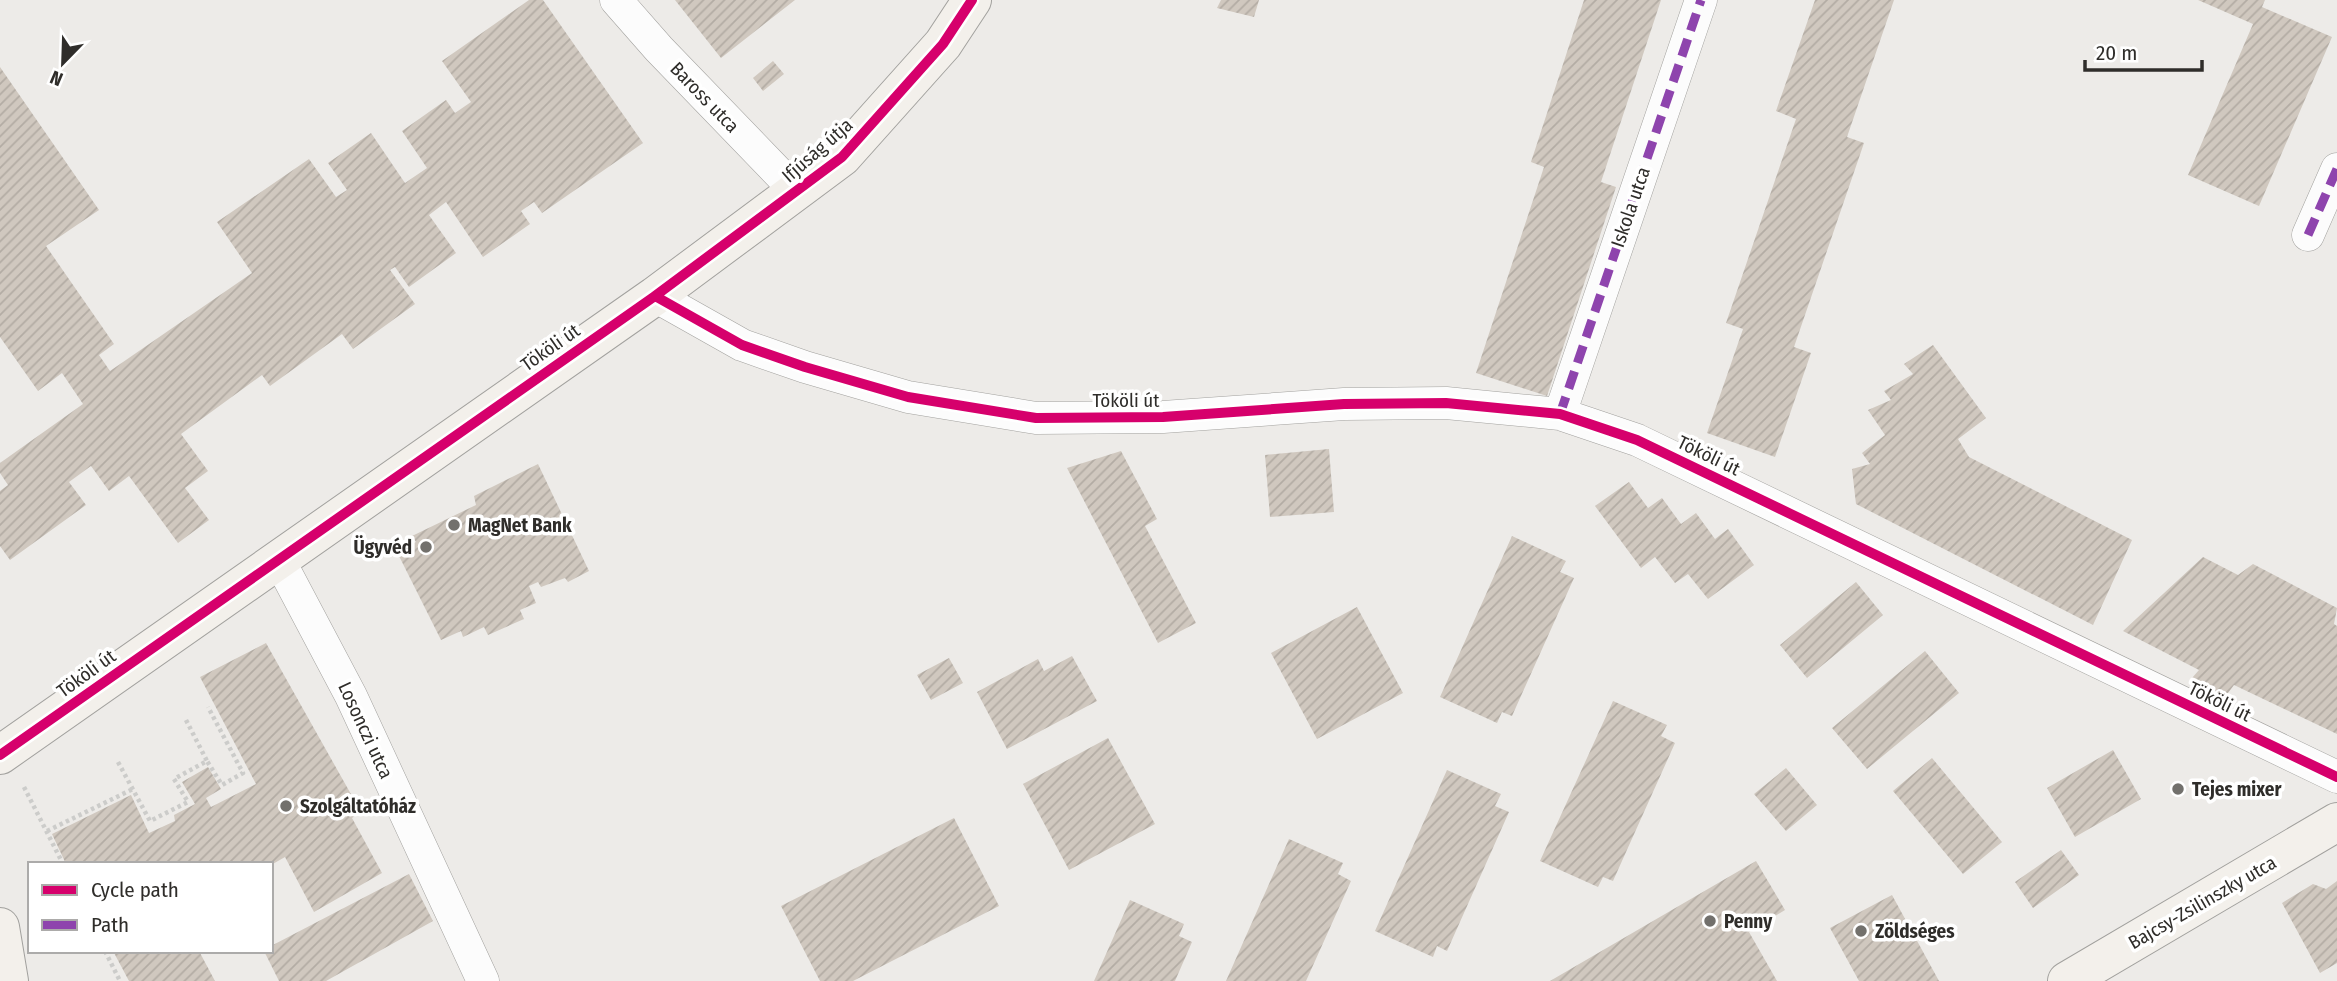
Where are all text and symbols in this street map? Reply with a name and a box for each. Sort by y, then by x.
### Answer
north arrow [28,28,98,98]
scale bar [2085,28,2202,72]
text: 20 m [2096,40,2137,66]
street label: Baross utca [665,57,744,137]
text: N [47,65,66,91]
street label: Ifjúság útja [777,113,857,187]
street label: Iskola utca [1606,164,1655,250]
street label: Tököli út [516,318,585,376]
street label: Tököli út [1093,389,1160,412]
street label: Tököli út [1674,430,1745,481]
place label: MagNet Bank [468,514,572,537]
marker: MagNet Bank [446,517,462,533]
place label: Ügyvéd [354,535,412,559]
marker: Ügyvéd [418,539,434,555]
street label: Tököli út [52,644,121,702]
street label: Tököli út [2185,676,2256,727]
street label: Losonczi utca [333,678,398,782]
place label: Tejes mixer [2192,778,2282,801]
marker: Tejes mixer [2170,781,2186,797]
place label: Szolgáltatóház [300,795,416,818]
marker: Szolgáltatóház [278,798,294,814]
street label: Bajcsy-Zsilinszky utca [2124,851,2280,954]
legend [28,862,273,953]
text: Cycle path [91,877,179,903]
place label: Penny [1724,910,1773,933]
text: Path [91,912,129,938]
marker: Penny [1702,913,1718,929]
place label: Zöldséges [1875,920,1955,943]
marker: Zöldséges [1853,923,1869,939]

